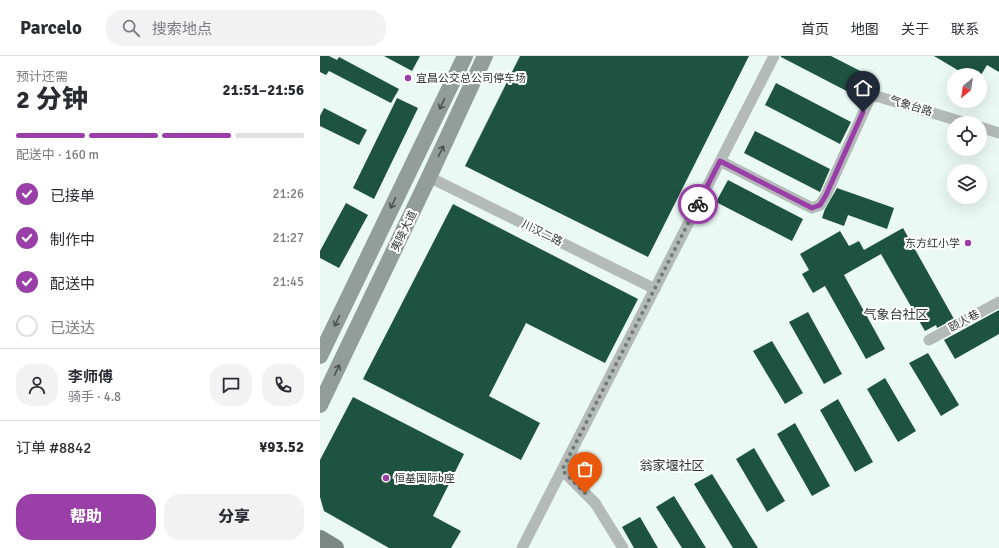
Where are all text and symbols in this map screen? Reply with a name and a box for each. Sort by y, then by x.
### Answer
search box [106,10,386,46]
text: Parcelo [20,16,82,40]
icon: search [120,17,142,39]
text: 搜索地点 [152,20,212,38]
text: 首页 [801,21,829,38]
text: 地图 [851,21,879,38]
text: 关于 [901,21,929,38]
text: 联系 [951,21,979,38]
north arrow [947,68,987,108]
map controls [947,68,987,204]
text: 预计还需 [16,69,68,85]
pin [846,71,880,112]
place label: 宜昌公交总公司停车场 [416,72,526,85]
marker: 宜昌公交总公司停车场 [403,73,413,83]
icon: home [852,77,874,99]
text: 21:51–21:56 [223,81,304,99]
text: 2 分钟 [16,84,88,116]
street label: 气象台路 [888,93,934,119]
one-way arrow [438,97,445,109]
button: locate [947,116,987,156]
one-way arrow [438,146,445,158]
text: 配送中 · 160 m [16,147,99,163]
button: layers [947,164,987,204]
icon: check [16,183,38,205]
courier [678,184,718,224]
text: 21:26 [272,186,304,202]
text: 已接单 [50,187,95,205]
icon: bike [687,193,709,215]
one-way arrow [389,197,396,209]
street label: 夷陵大道 [389,208,419,254]
street label: 川汉二路 [519,218,565,248]
icon: check [16,227,38,249]
text: 21:27 [272,230,304,246]
text: 制作中 [50,231,95,249]
place label: 东方红小学 [905,237,960,250]
marker: 东方红小学 [963,238,973,248]
icon: check [16,271,38,293]
text: 21:45 [272,274,304,290]
text: 配送中 [50,275,95,293]
district label: 气象台社区 [863,307,929,323]
street label: 颐人巷 [946,307,982,335]
one-way arrow [333,314,340,326]
text: 已送达 [50,319,95,337]
button: person [16,364,58,406]
button: chat [210,364,252,406]
button: phone [262,364,304,406]
one-way arrow [334,364,341,376]
text: 李师傅 [68,368,113,386]
text: 骑手 · 4.8 [68,389,121,405]
text: ¥93.52 [259,438,304,456]
text: 订单 #8842 [16,439,91,457]
pin [568,452,602,493]
icon: bag [574,458,596,480]
district label: 翁家堰社区 [639,458,705,474]
place label: 恒基国际b座 [394,472,455,485]
marker: 恒基国际b座 [381,473,391,483]
button: 帮助 [16,494,156,540]
button: 分享 [164,494,304,540]

